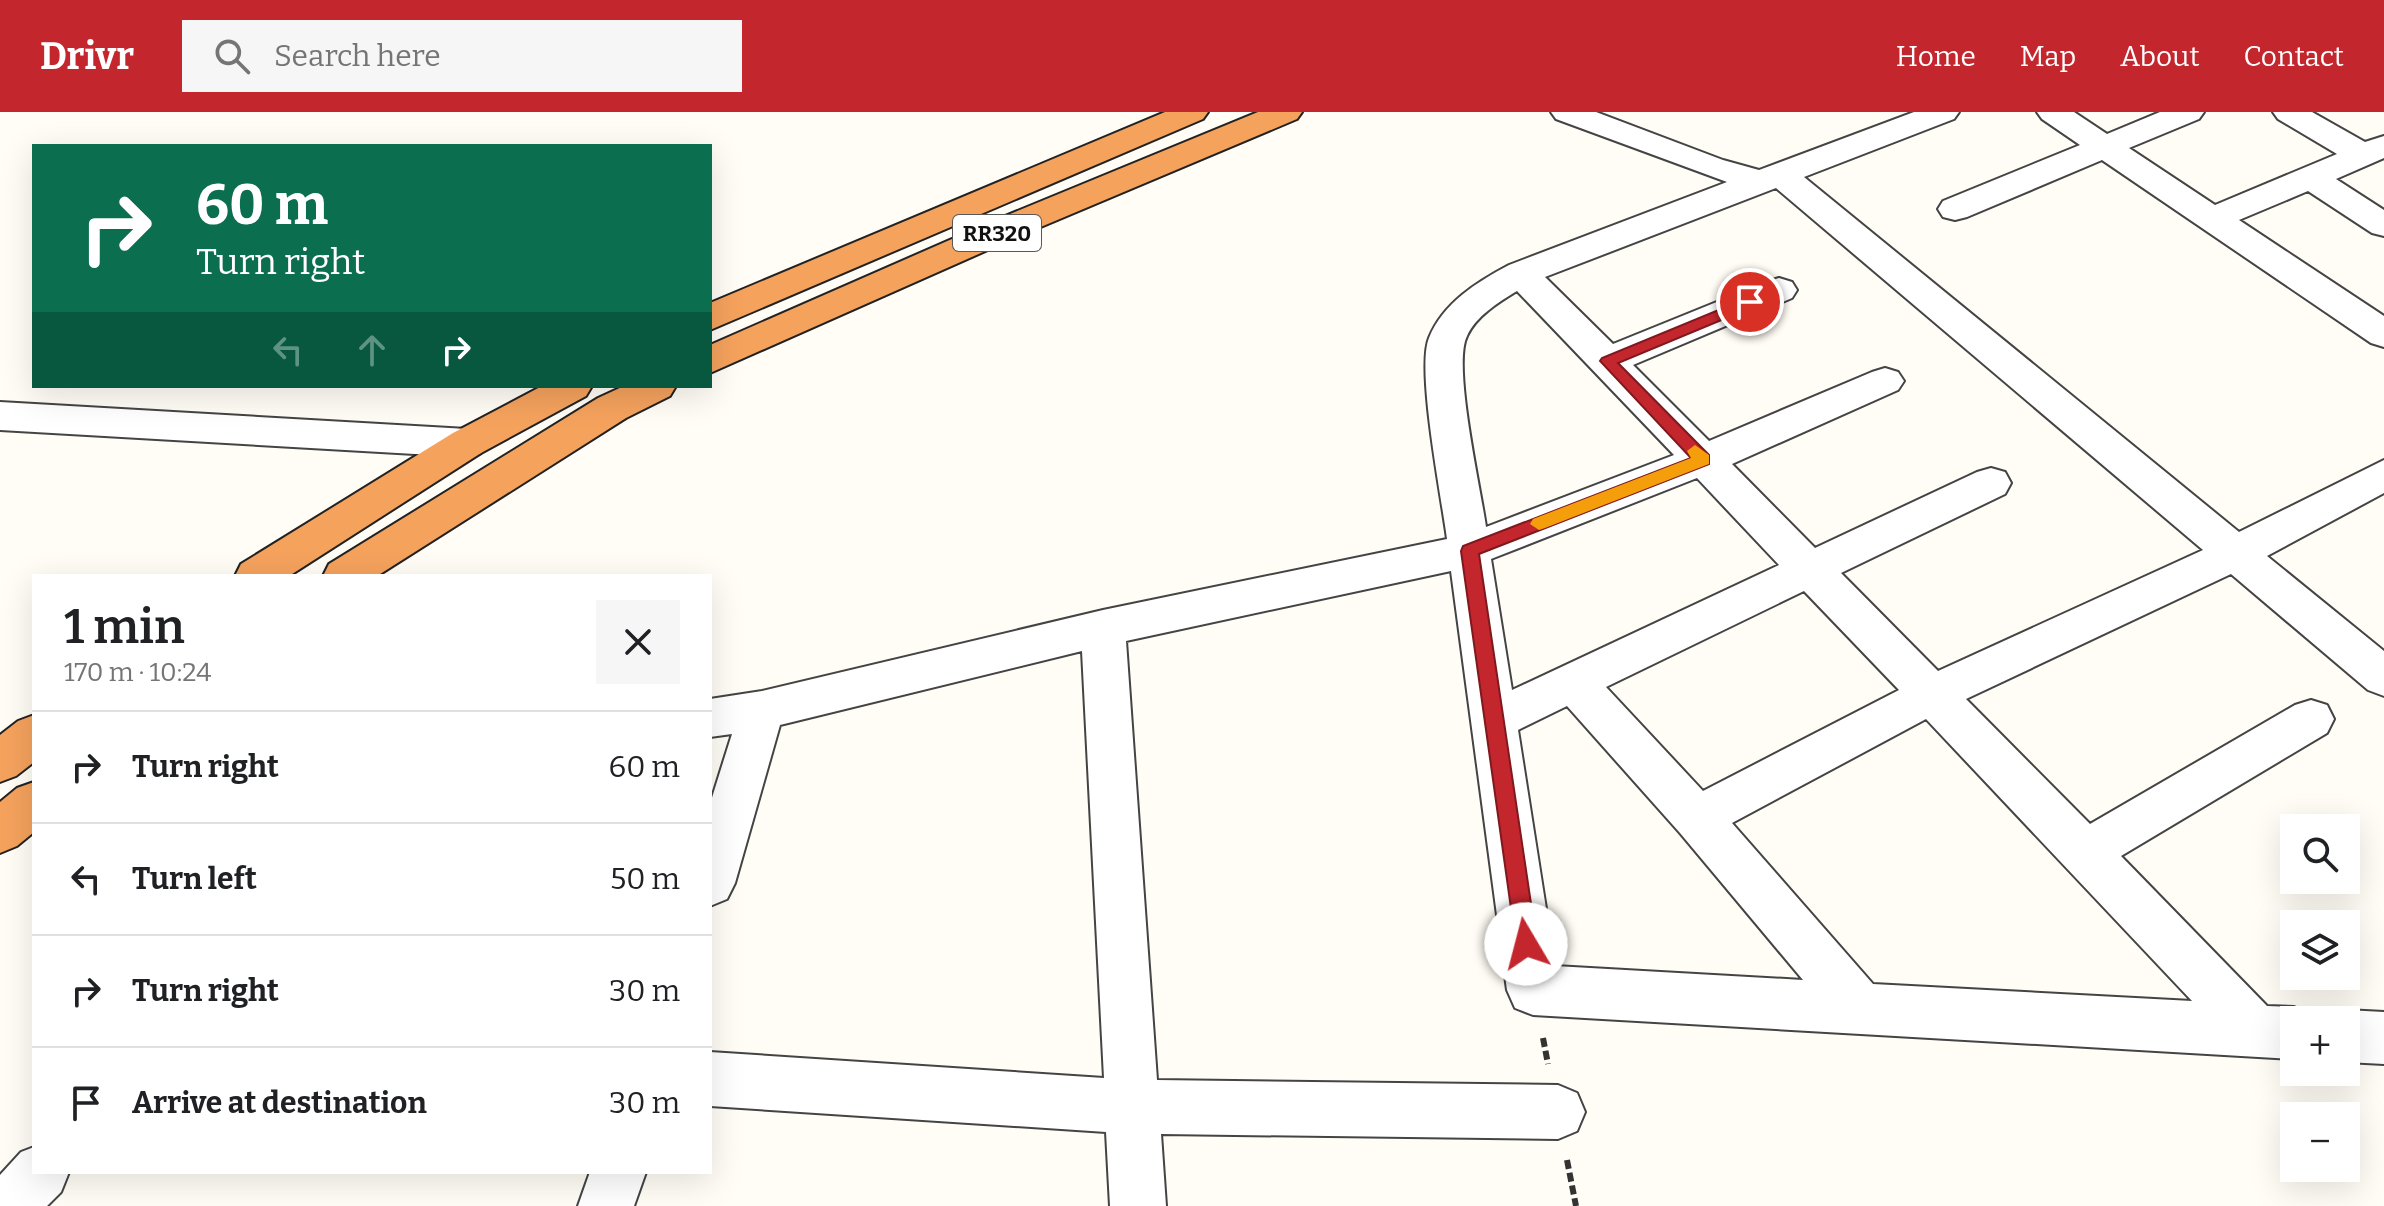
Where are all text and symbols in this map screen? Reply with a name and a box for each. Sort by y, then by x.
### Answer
search box [182,20,742,92]
text: Drivr [40,33,134,79]
icon: search [210,34,254,78]
text: Search here [274,38,441,74]
text: Home [1896,40,1976,73]
text: Map [2020,40,2076,73]
text: About [2120,40,2200,73]
text: Contact [2244,40,2344,73]
text: 60 m [196,172,328,239]
icon: right [64,176,168,280]
road number: RR320 [953,215,1041,251]
text: Turn right [196,240,365,284]
pin [1716,268,1784,336]
icon: arrive [1728,280,1772,324]
icon: left [266,328,310,372]
icon: ahead [350,328,394,372]
icon: right [434,328,478,372]
text: 1 min [64,598,185,656]
button: close [596,600,680,684]
text: 170 m · 10:24 [64,657,211,688]
icon: right [64,745,108,789]
text: Turn right [132,749,279,785]
text: 60 m [609,749,680,785]
map controls [2280,814,2360,1182]
button: search [2280,814,2360,894]
icon: left [64,857,108,901]
text: Turn left [132,861,257,897]
text: 50 m [610,861,680,897]
position arrow [1484,902,1568,986]
button: layers [2280,910,2360,990]
icon: right [64,969,108,1013]
text: Turn right [132,973,279,1009]
text: 30 m [609,973,680,1009]
button: + [2280,1006,2360,1086]
icon: arrive [64,1081,108,1125]
text: Arrive at destination [132,1085,427,1121]
text: 30 m [609,1085,680,1121]
button: − [2280,1102,2360,1182]

